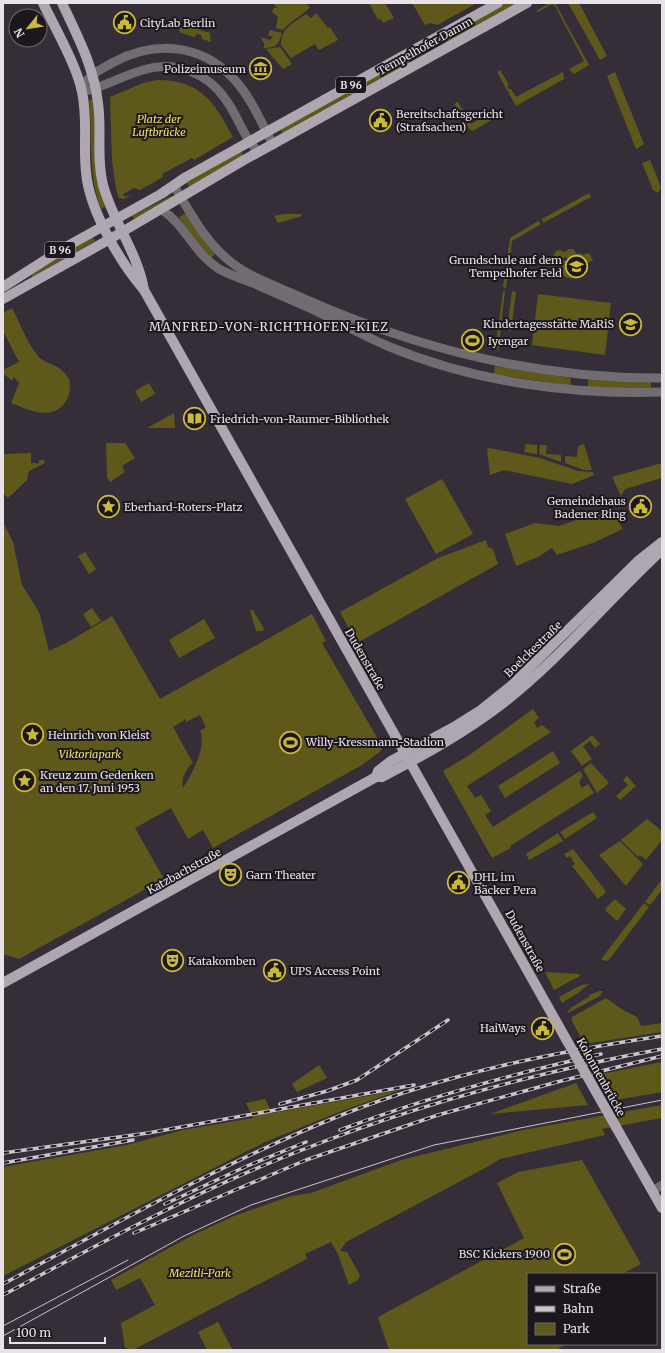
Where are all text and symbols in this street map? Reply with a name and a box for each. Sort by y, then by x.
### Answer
north arrow [8,8,48,48]
public building icon: CityLab Berlin [112,10,138,36]
street label: Tempelhofer Damm [375,14,475,78]
place label: CityLab Berlin [140,16,216,30]
text: N [11,25,28,40]
museum icon: Polizeimuseum [248,56,274,82]
place label: Polizeimuseum [164,62,246,76]
road number: B 96 [336,77,366,93]
public building icon: Bereitschaftsgericht (Strafsachen) [368,107,394,133]
place label: Bereitschaftsgericht (Strafsachen) [396,107,504,134]
park label: Platz der Luftbrücke [132,112,186,139]
road number: B 96 [45,242,75,258]
place label: Grundschule auf dem Tempelhofer Feld [449,253,562,280]
school or university icon: Grundschule auf dem Tempelhofer Feld [564,253,590,279]
school or university icon: Kindertagesstätte MaRiS [617,311,643,337]
place label: Kindertagesstätte MaRiS [483,317,614,331]
district label: MANFRED-VON-RICHTHOFEN-KIEZ [149,319,389,334]
sports icon: Iyengar [460,328,486,354]
place label: Iyengar [488,334,528,348]
library icon: Friedrich-von-Raumer-Bibliothek [181,406,207,432]
place label: Friedrich-von-Raumer-Bibliothek [210,412,389,426]
place icon: Eberhard-Roters-Platz [95,494,121,520]
place label: Gemeindehaus Badener Ring [547,494,626,521]
public building icon: Gemeindehaus Badener Ring [628,494,654,520]
place label: Eberhard-Roters-Platz [124,500,243,514]
street label: Boelckestraße [501,618,565,680]
street label: Dudenstraße [342,626,388,692]
place icon: Heinrich von Kleist [19,722,45,748]
place label: Heinrich von Kleist [48,728,151,742]
sports icon: Willy-Kressmann-Stadion [277,729,303,755]
place label: Willy-Kressmann-Stadion [305,735,445,749]
park label: Viktoriapark [59,747,121,761]
place icon: Kreuz zum Gedenken an den 17. Juni 1953 [12,768,38,794]
place label: Kreuz zum Gedenken an den 17. Juni 1953 [40,768,155,795]
street label: Katzbachstraße [144,845,224,897]
theatre icon: Garn Theater [217,862,243,888]
place label: Garn Theater [246,868,316,882]
public building icon: DHL im Bäcker Pera [446,870,472,896]
place label: DHL im Bäcker Pera [474,870,537,897]
street label: Dudenstraße [502,908,548,975]
theatre icon: Katakomben [159,948,185,974]
place label: Katakomben [188,954,256,968]
public building icon: UPS Access Point [261,958,287,984]
place label: UPS Access Point [290,964,381,978]
public building icon: HaiWays [529,1015,555,1041]
place label: HaiWays [480,1021,526,1035]
street label: Kolonnenbrücke [574,1035,628,1119]
sports icon: BSC Kickers 1900 [552,1241,578,1267]
place label: BSC Kickers 1900 [459,1247,550,1261]
park label: Mezitli-Park [168,1266,231,1280]
legend [527,1273,657,1345]
text: Straße [563,1281,601,1296]
text: Bahn [563,1301,594,1316]
scale bar [10,1319,105,1345]
text: Park [563,1321,590,1336]
text: 100 m [16,1325,51,1340]

